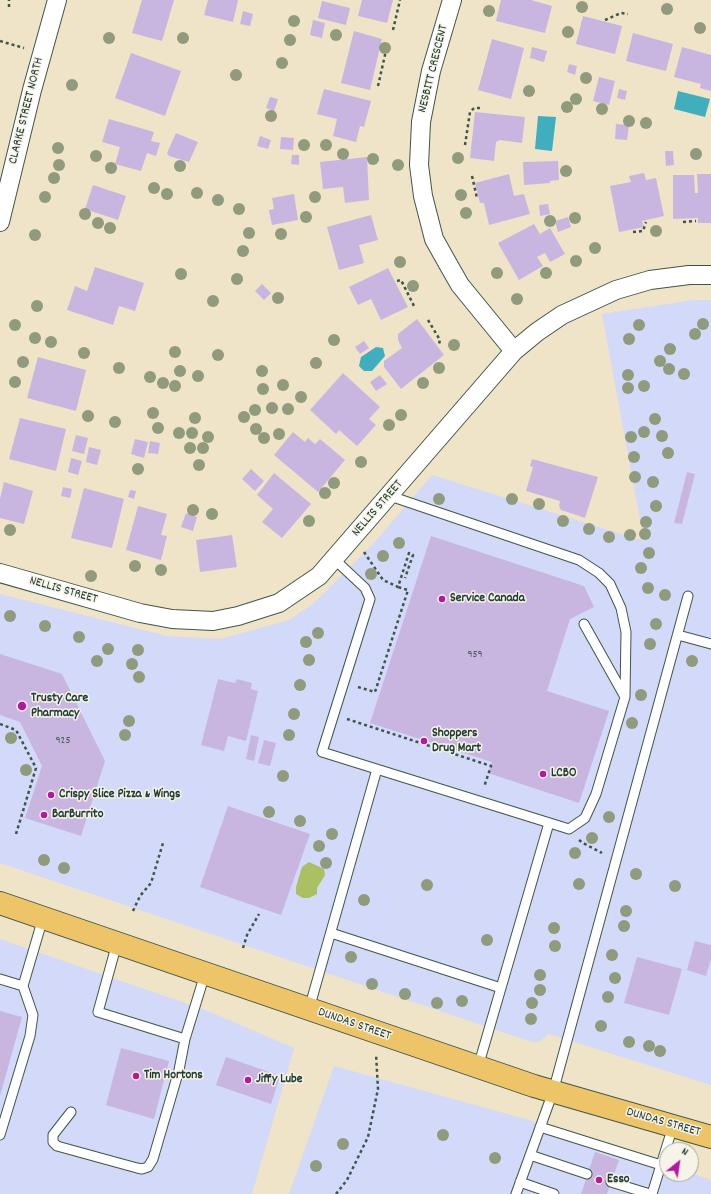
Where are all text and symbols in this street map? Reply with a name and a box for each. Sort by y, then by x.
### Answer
street label: NESBITT CRESCENT [416,23,452,115]
street label: CLARKE STREET NORTH [6,56,48,166]
street label: NELLIS STREET [349,477,407,541]
street label: NELLIS STREET [27,574,99,608]
place label: Service Canada [450,591,525,607]
marker: Service Canada [437,594,447,604]
house number: 959 [467,648,483,662]
place label: Trusty Care Pharmacy [31,691,88,722]
marker: Trusty Care Pharmacy [16,700,28,712]
place label: Shoppers Drug Mart [432,726,481,757]
house number: 925 [56,734,70,748]
marker: Shoppers Drug Mart [419,736,429,746]
place label: LCBO [551,766,576,782]
marker: LCBO [538,769,548,779]
place label: Crispy Slice Pizza & Wings [59,787,180,803]
marker: Crispy Slice Pizza & Wings [46,790,56,800]
place label: BarBurrito [52,807,103,823]
marker: BarBurrito [39,810,49,820]
street label: DUNDAS STREET [315,1005,393,1045]
place label: Tim Hortons [144,1068,203,1084]
marker: Tim Hortons [131,1071,141,1081]
place label: Jiffy Lube [256,1072,302,1088]
marker: Jiffy Lube [243,1075,253,1085]
street label: DUNDAS STREET [624,1105,702,1141]
north arrow [659,1142,699,1182]
text: N [678,1144,691,1161]
place label: Esso [607,1172,630,1188]
marker: Esso [594,1175,604,1185]

